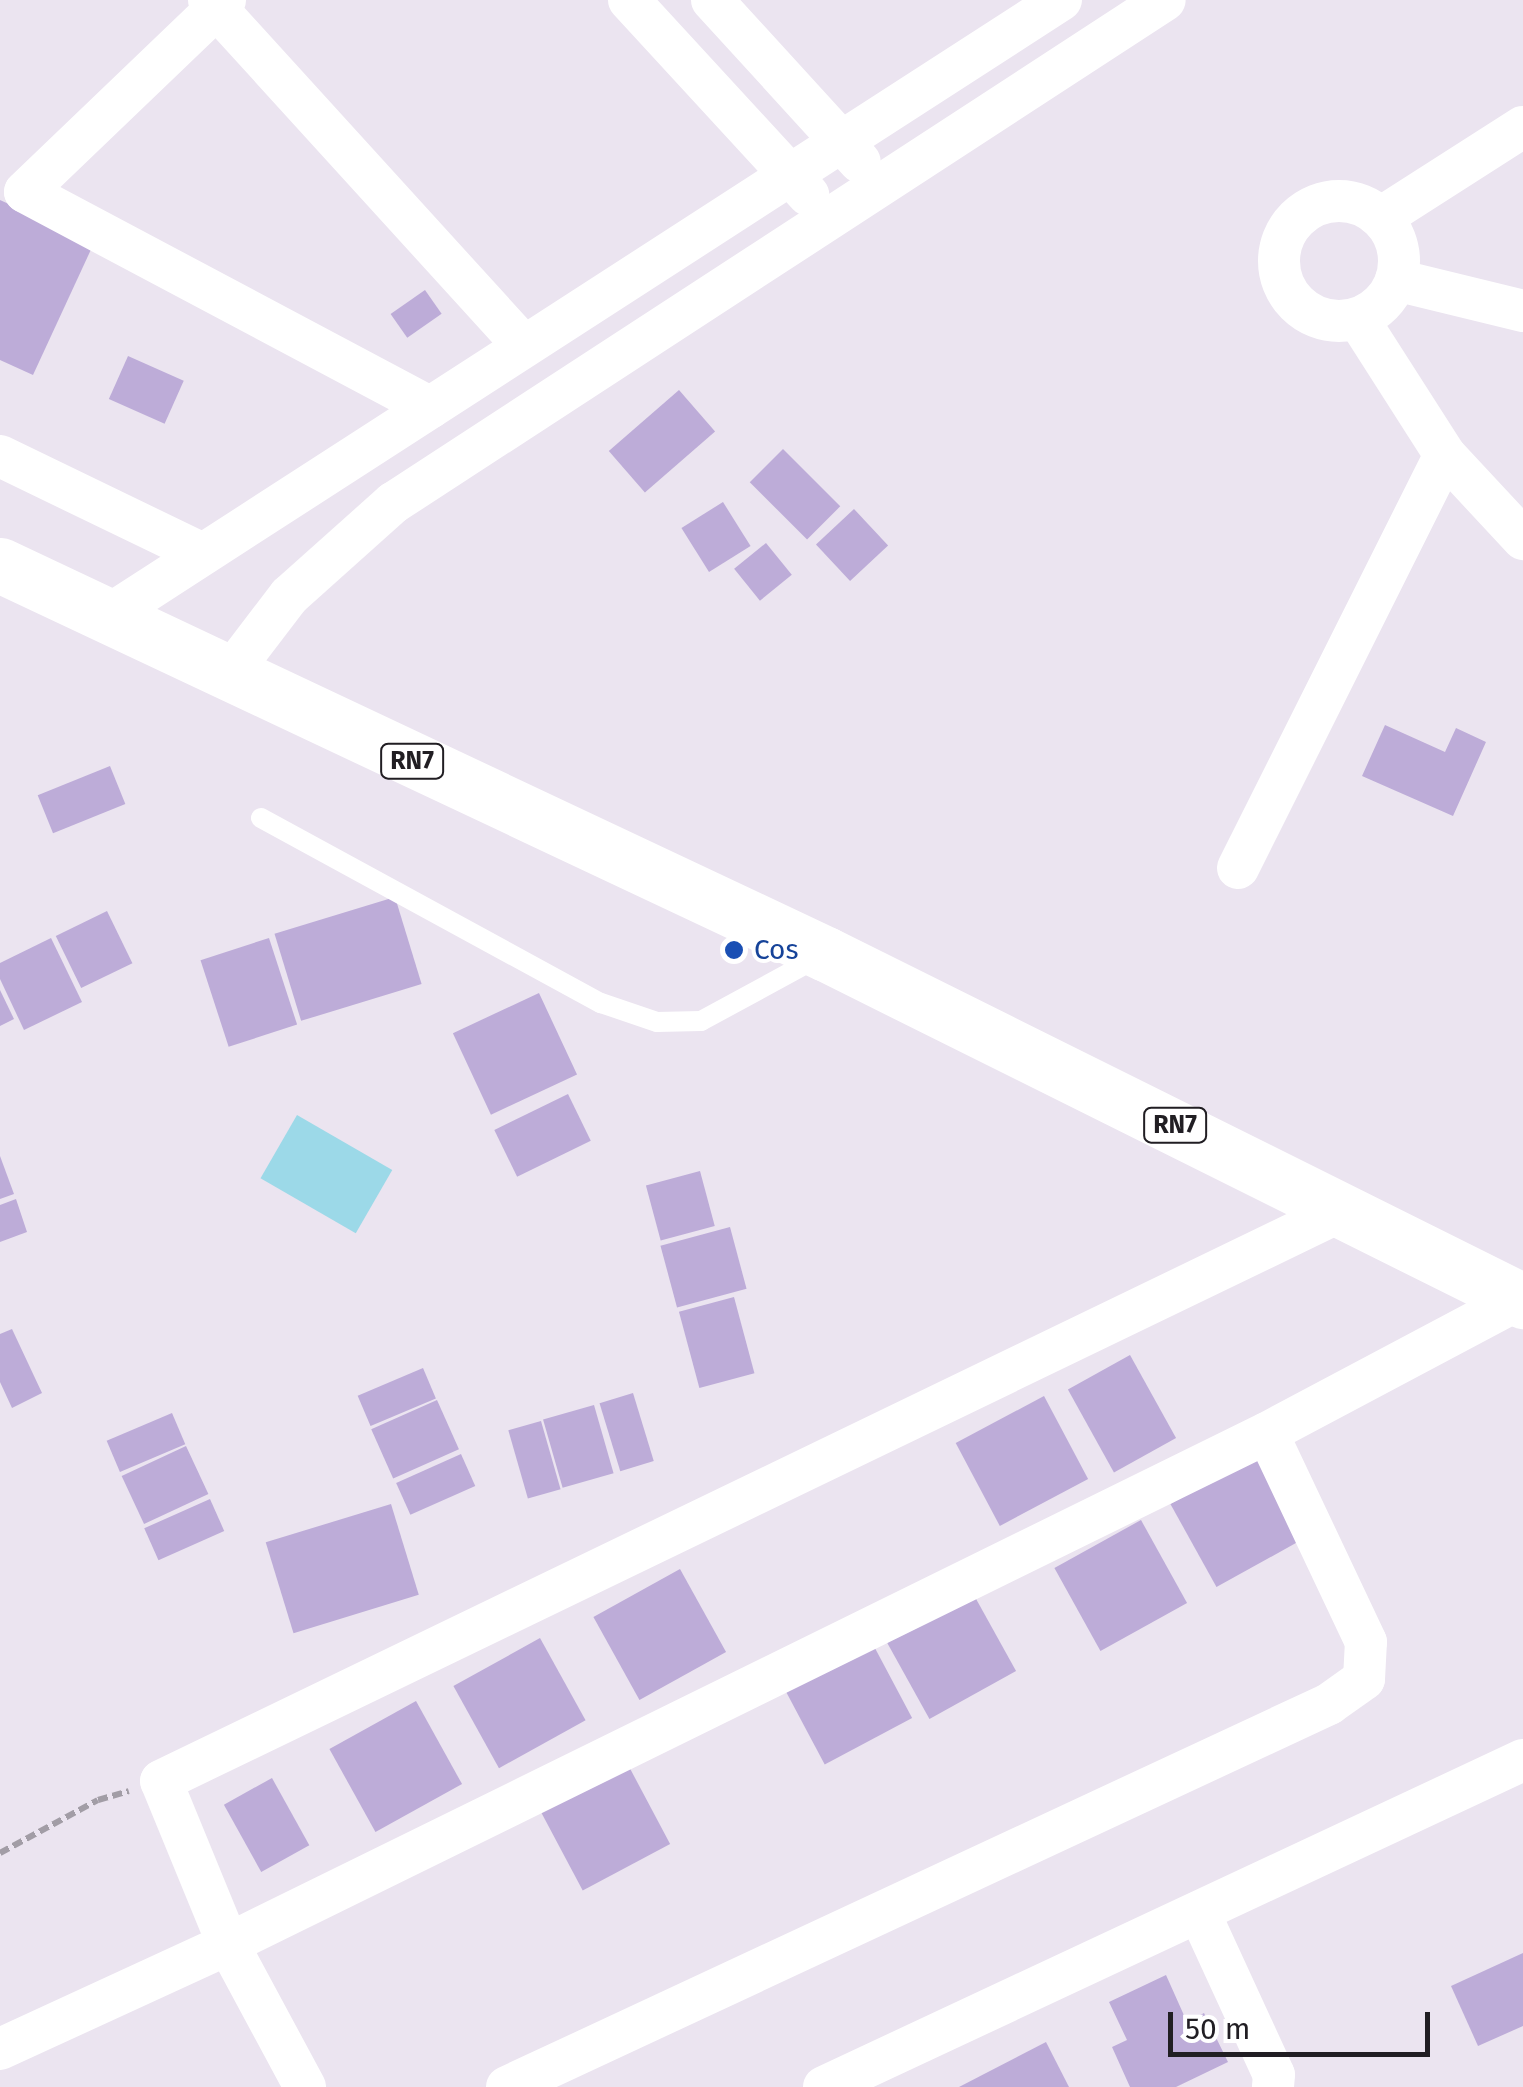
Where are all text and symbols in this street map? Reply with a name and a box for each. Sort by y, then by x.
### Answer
road number: RN7 [380,741,444,781]
place label: Cos [754,933,799,967]
marker: Cos [723,939,745,961]
road number: RN7 [1142,1105,1208,1145]
scale bar [1173,1992,1436,2054]
text: 50 m [1185,2011,1250,2047]

